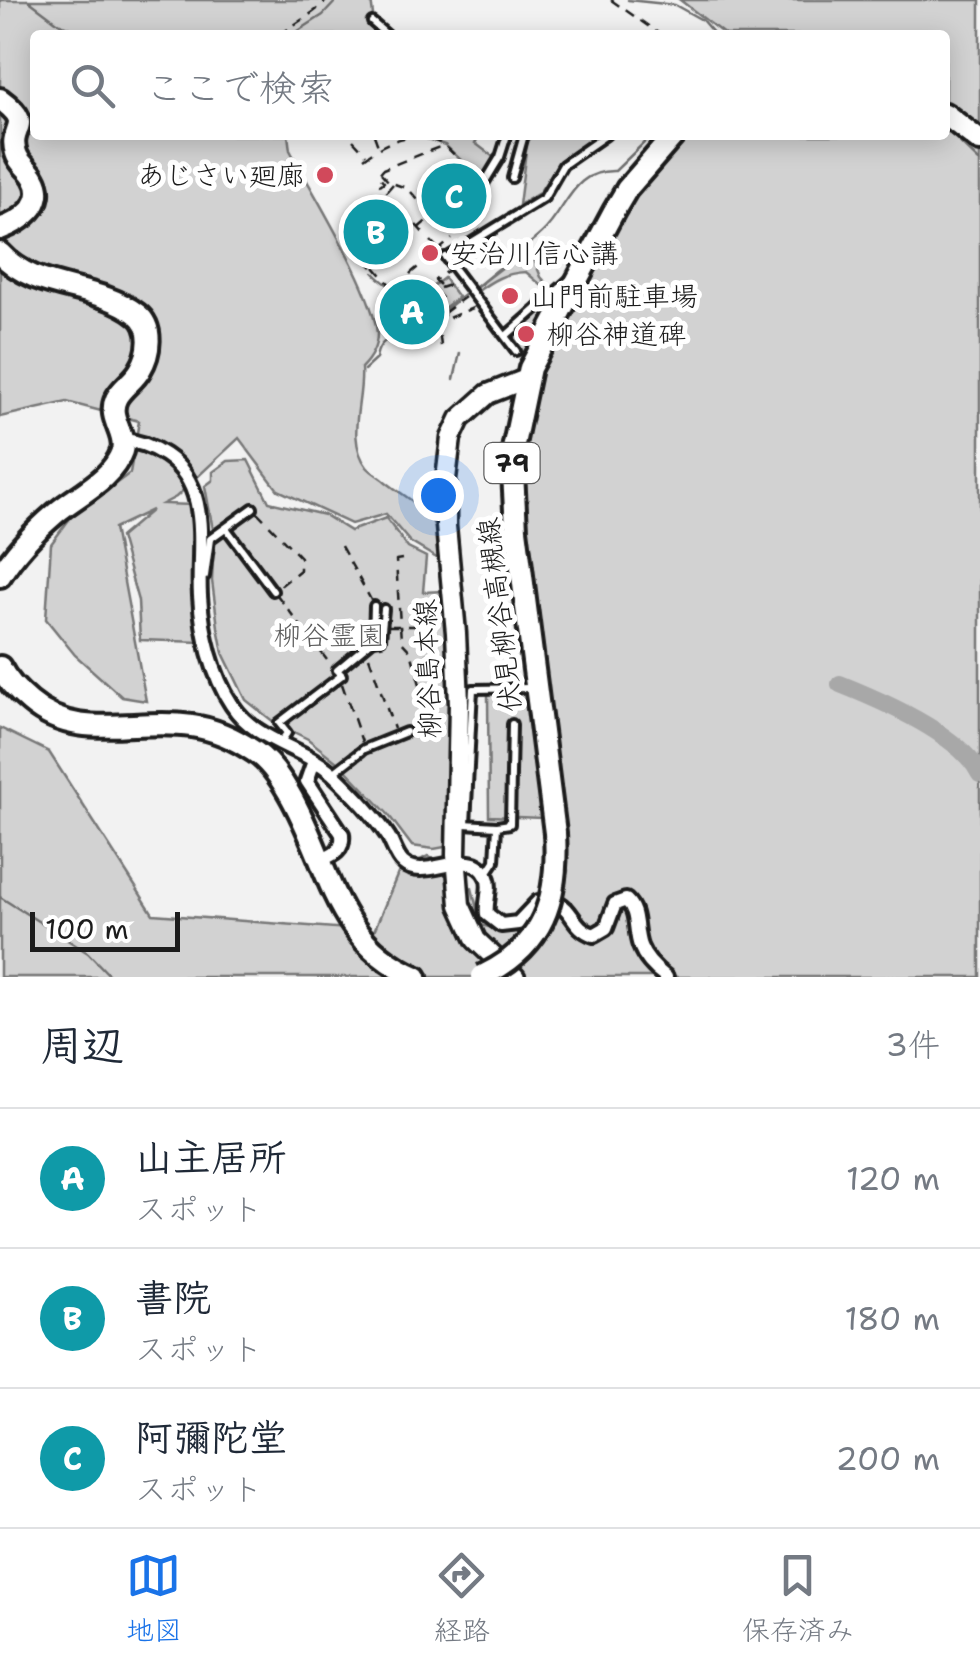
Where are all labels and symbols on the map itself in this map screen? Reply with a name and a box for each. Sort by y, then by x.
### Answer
place label: あじさい廻廊 [137,156,305,194]
pin: C [422,158,486,234]
marker: あじさい廻廊 [314,164,336,186]
pin: B [344,194,408,270]
place label: 安治川信心講 [450,234,618,272]
marker: 安治川信心講 [419,242,441,264]
pin: A [380,274,444,350]
place label: 山門前駐車場 [530,277,698,315]
marker: 山門前駐車場 [499,285,521,307]
place label: 柳谷神道碑 [546,315,686,353]
marker: 柳谷神道碑 [515,323,537,345]
road number: 79 [484,443,540,483]
your location [413,470,464,521]
street label: 伏見柳谷高槻線 [468,515,530,715]
street label: 柳谷島本線 [406,598,448,740]
park label: 柳谷霊園 [273,616,385,654]
scale bar [30,907,180,951]

